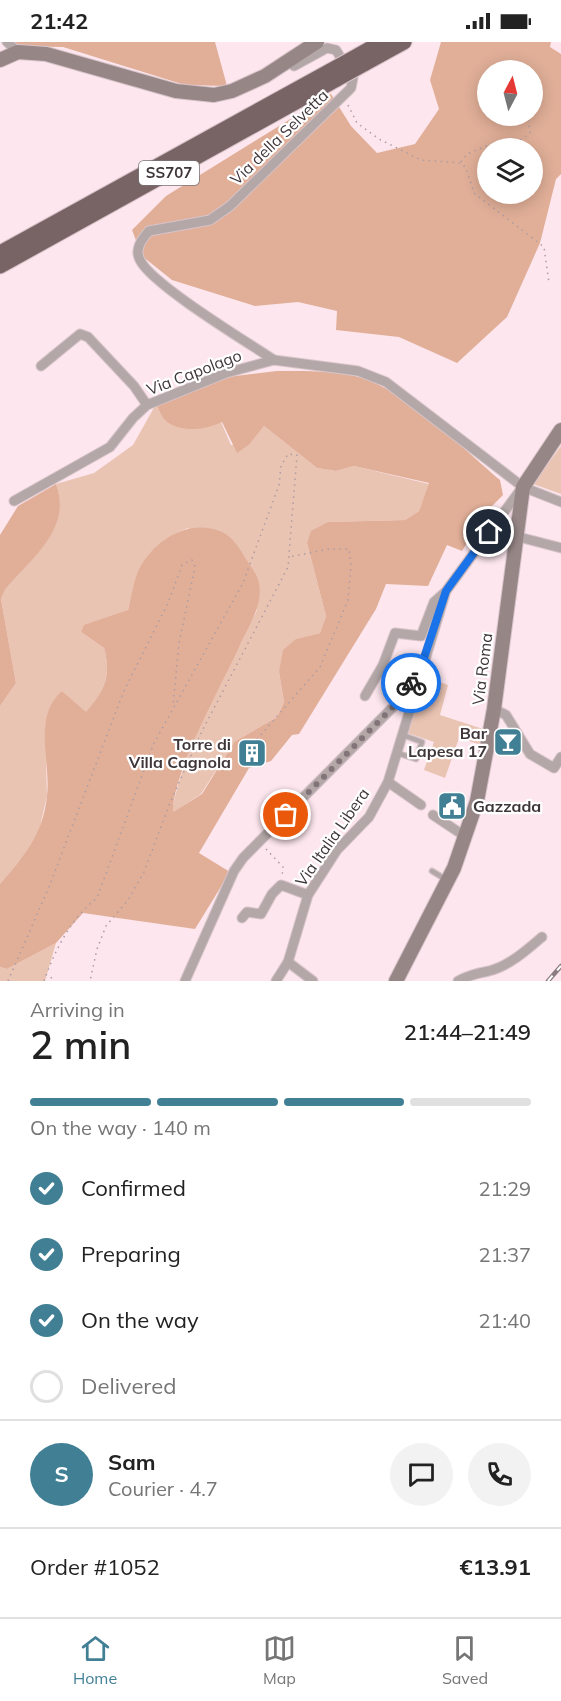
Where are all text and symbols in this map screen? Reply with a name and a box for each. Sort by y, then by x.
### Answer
text: 21:42 [30,7,88,35]
north arrow [477,60,543,126]
map controls [477,60,543,204]
street label: Via della Selvetta [226,85,332,189]
button: layers [477,138,543,204]
road number: SS707 [139,161,199,185]
street label: Via Capolago [144,345,244,399]
pin [463,506,514,557]
icon: home [472,515,505,548]
street label: Via Roma [468,632,496,706]
courier [381,653,441,713]
icon: bike [395,667,428,700]
place label: Bar Lapesa 17 [408,723,488,761]
bar icon: Bar Lapesa 17 [492,726,524,758]
place label: Torre di Villa Cagnola [128,734,231,772]
building icon: Torre di Villa Cagnola [236,737,268,769]
street label: Via Italia Libera [291,784,373,890]
pin [260,789,311,840]
public building icon: Gazzada [436,790,468,822]
place label: Gazzada [473,796,541,816]
icon: bag [269,798,302,831]
text: Arriving in [30,997,125,1022]
text: 21:44–21:49 [404,1018,531,1046]
text: 2 min [30,1020,131,1069]
text: On the way · 140 m [30,1115,211,1140]
icon: check [30,1172,63,1205]
text: Confirmed [81,1174,186,1202]
text: 21:29 [478,1176,531,1201]
icon: check [30,1238,63,1271]
text: Preparing [81,1240,181,1268]
text: 21:37 [478,1242,531,1267]
icon: check [30,1304,63,1337]
text: On the way [81,1306,199,1334]
text: 21:40 [478,1308,531,1333]
text: Delivered [81,1372,176,1400]
button: chat [390,1443,453,1506]
button: phone [468,1443,531,1506]
text: Sam [108,1448,156,1476]
text: S [54,1460,69,1488]
text: Courier · 4.7 [108,1476,218,1501]
text: Order #1052 [30,1553,160,1581]
text: €13.91 [460,1553,531,1581]
tab: Home [73,1632,117,1688]
tab: Map [263,1632,296,1688]
tab: Saved [442,1632,488,1688]

